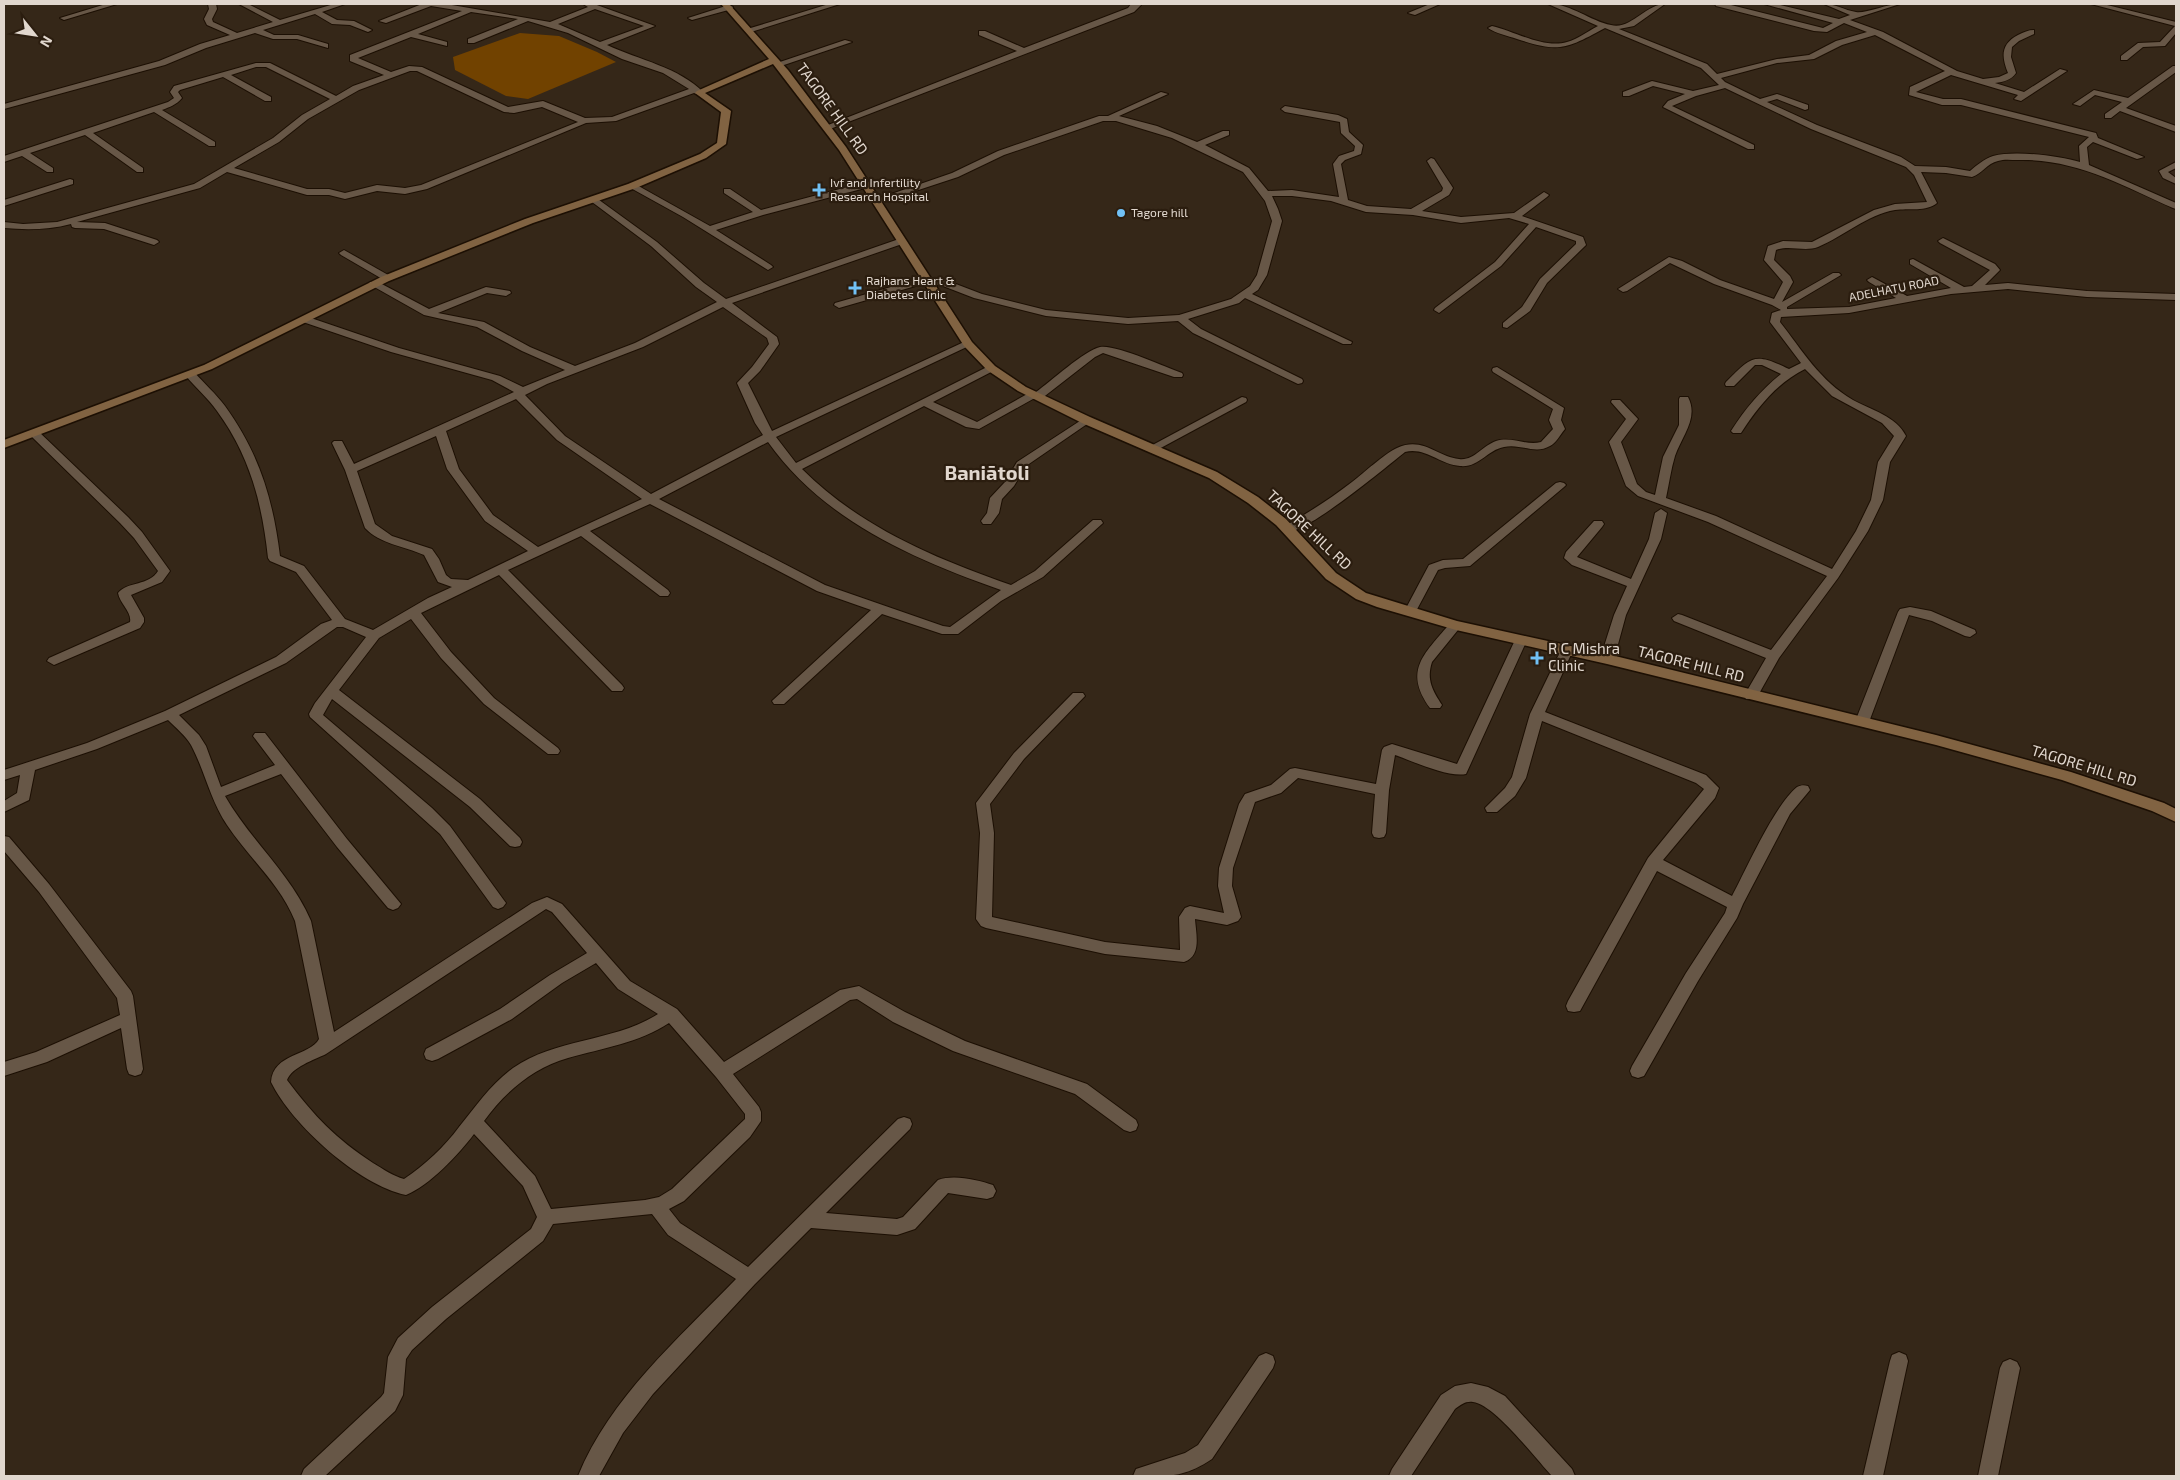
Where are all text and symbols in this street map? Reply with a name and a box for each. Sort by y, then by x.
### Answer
north arrow [10,10,60,60]
text: N [37,33,57,50]
street label: TAGORE HILL RD [793,59,872,158]
place label: Ivf and Infertility Research Hospital [830,175,929,203]
marker: Ivf and Infertility Research Hospital [812,183,826,197]
place label: Tagore hill [1131,205,1188,219]
marker: Tagore hill [1115,207,1127,219]
street label: ADELHATU ROAD [1848,272,1940,304]
place label: Rajhans Heart & Diabetes Clinic [866,273,955,301]
marker: Rajhans Heart & Diabetes Clinic [848,281,862,295]
district label: Baniātoli [944,460,1030,484]
street label: TAGORE HILL RD [1264,485,1356,573]
place label: R C Mishra Clinic [1548,639,1620,674]
street label: TAGORE HILL RD [1636,641,1746,685]
marker: R C Mishra Clinic [1530,651,1544,665]
street label: TAGORE HILL RD [2029,740,2139,790]

